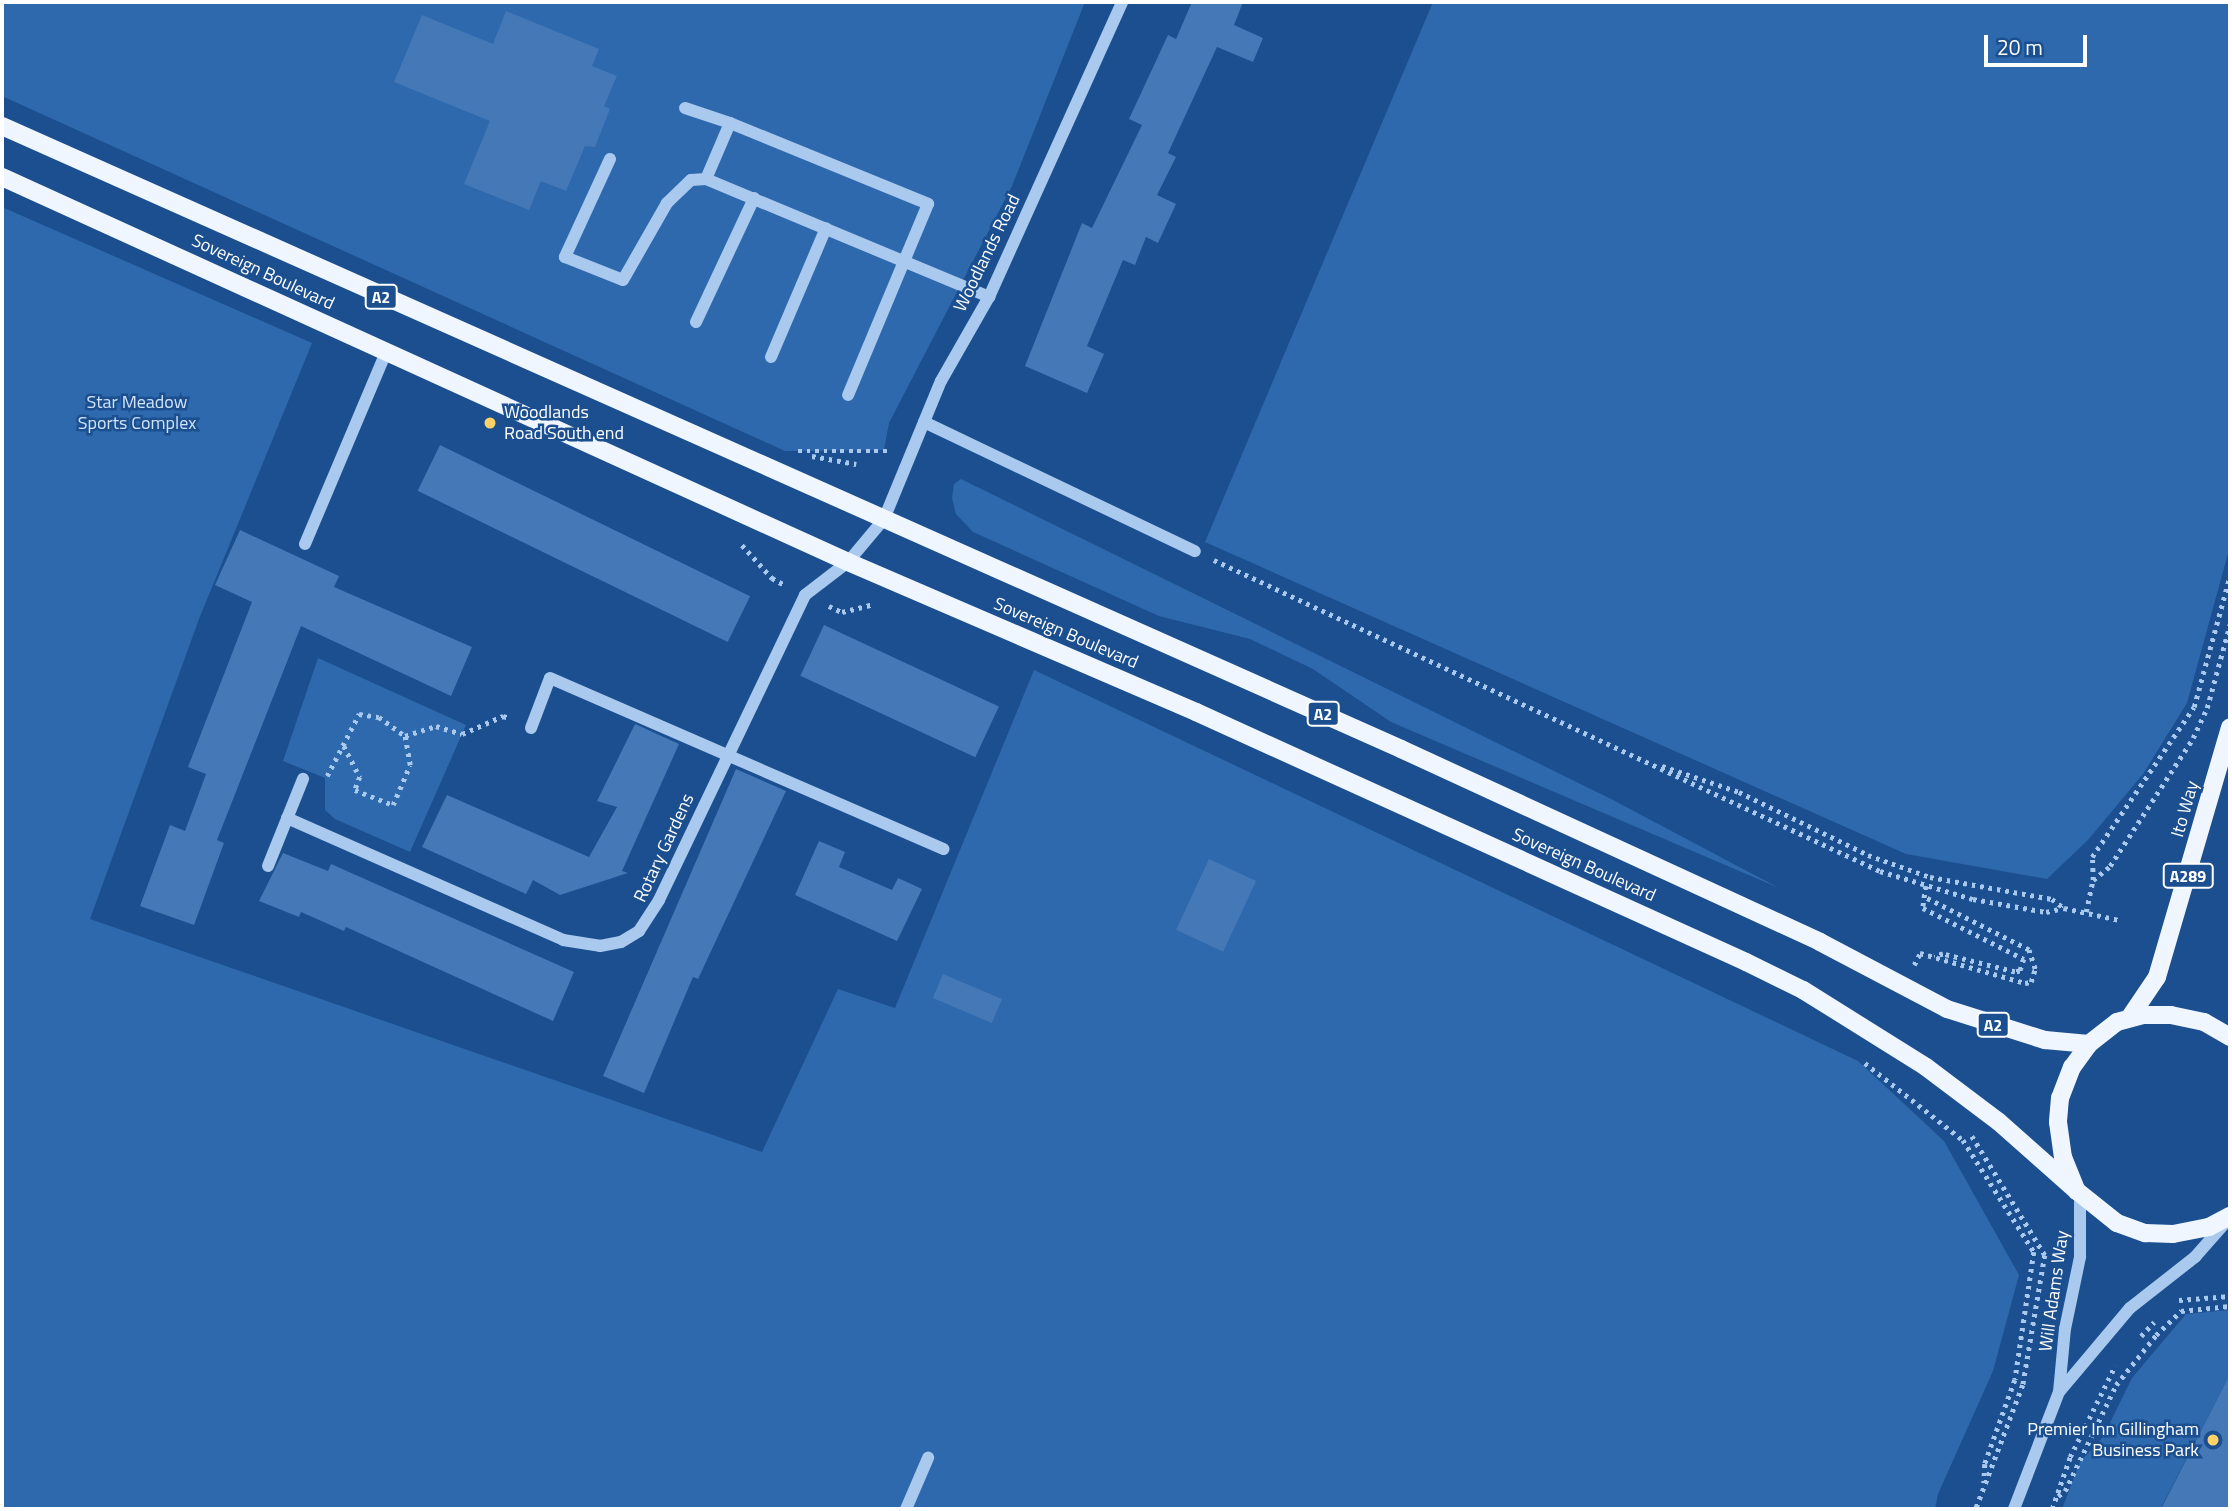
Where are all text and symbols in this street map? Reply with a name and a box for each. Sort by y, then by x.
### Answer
scale bar [1987,21,2090,65]
text: 20 m [1997,31,2043,63]
street label: Woodlands Road [949,191,1025,315]
street label: Sovereign Boulevard [188,229,338,315]
road number: A2 [364,284,398,310]
park label: Star Meadow Sports Complex [78,392,196,434]
place label: Woodlands Road South end [504,402,624,444]
marker: Woodlands Road South end [482,415,498,431]
street label: Sovereign Boulevard [990,593,1142,673]
road number: A2 [1306,702,1340,726]
street label: Ito Way [2167,778,2203,840]
street label: Rotary Gardens [629,790,699,906]
street label: Sovereign Boulevard [1509,824,1659,906]
road number: A289 [2162,863,2214,888]
road number: A2 [1976,1012,2010,1037]
street label: Will Adams Way [2035,1229,2073,1353]
place label: Premier Inn Gillingham Business Park [2027,1419,2199,1462]
marker: Premier Inn Gillingham Business Park [2205,1432,2221,1448]

